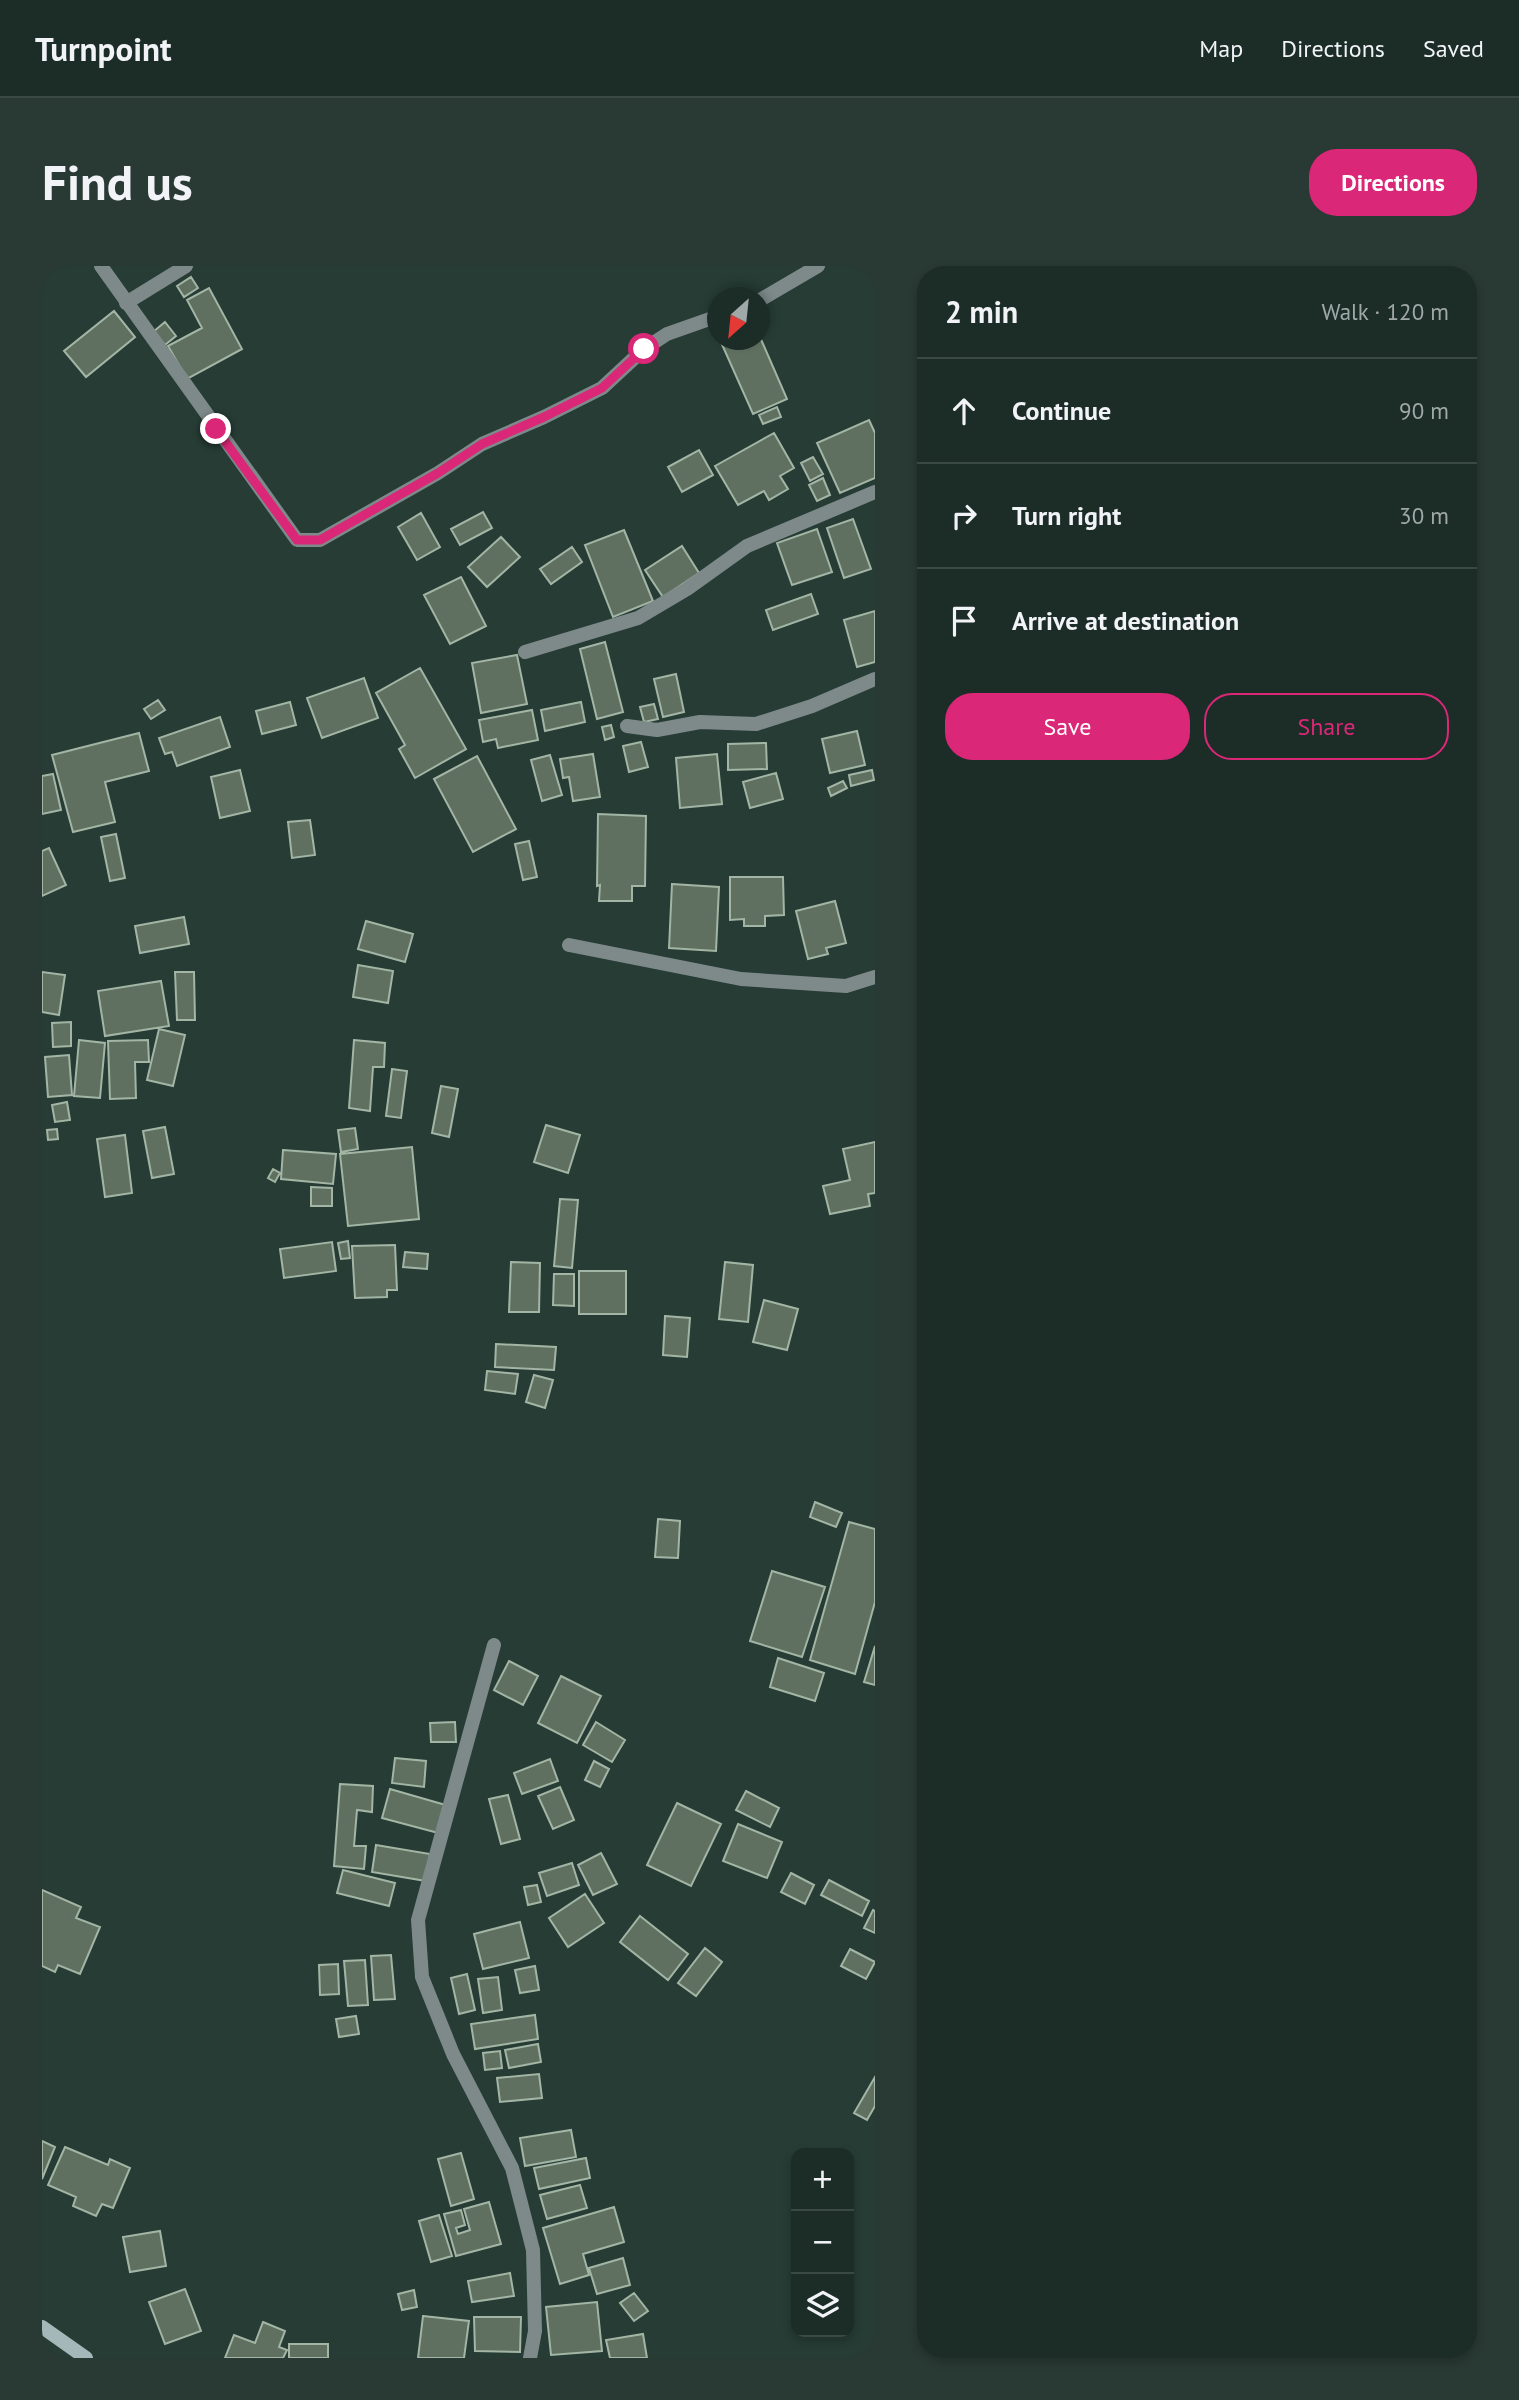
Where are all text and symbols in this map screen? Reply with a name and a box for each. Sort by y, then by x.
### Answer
text: Turnpoint [35,27,172,70]
text: Map [1199,33,1243,64]
text: Directions [1281,33,1385,64]
text: Saved [1423,33,1484,64]
button: Directions [1309,149,1477,216]
text: Find us [42,150,193,214]
north arrow [707,287,770,350]
text: 2 min [945,292,1018,331]
text: Walk · 120 m [1322,297,1449,326]
route start [628,333,659,364]
icon: ahead [945,392,983,430]
text: Continue [1012,394,1111,427]
text: 90 m [1399,396,1449,425]
route end [200,413,231,444]
icon: right [945,497,983,535]
text: Turn right [1012,499,1121,532]
text: 30 m [1399,501,1449,530]
icon: arrive [945,602,983,640]
text: Arrive at destination [1012,604,1239,637]
button: Save [945,693,1190,760]
button: Share [1204,693,1449,760]
map controls [791,2148,854,2337]
button: + [791,2148,854,2211]
button: − [791,2211,854,2274]
button: layers [791,2274,854,2337]

